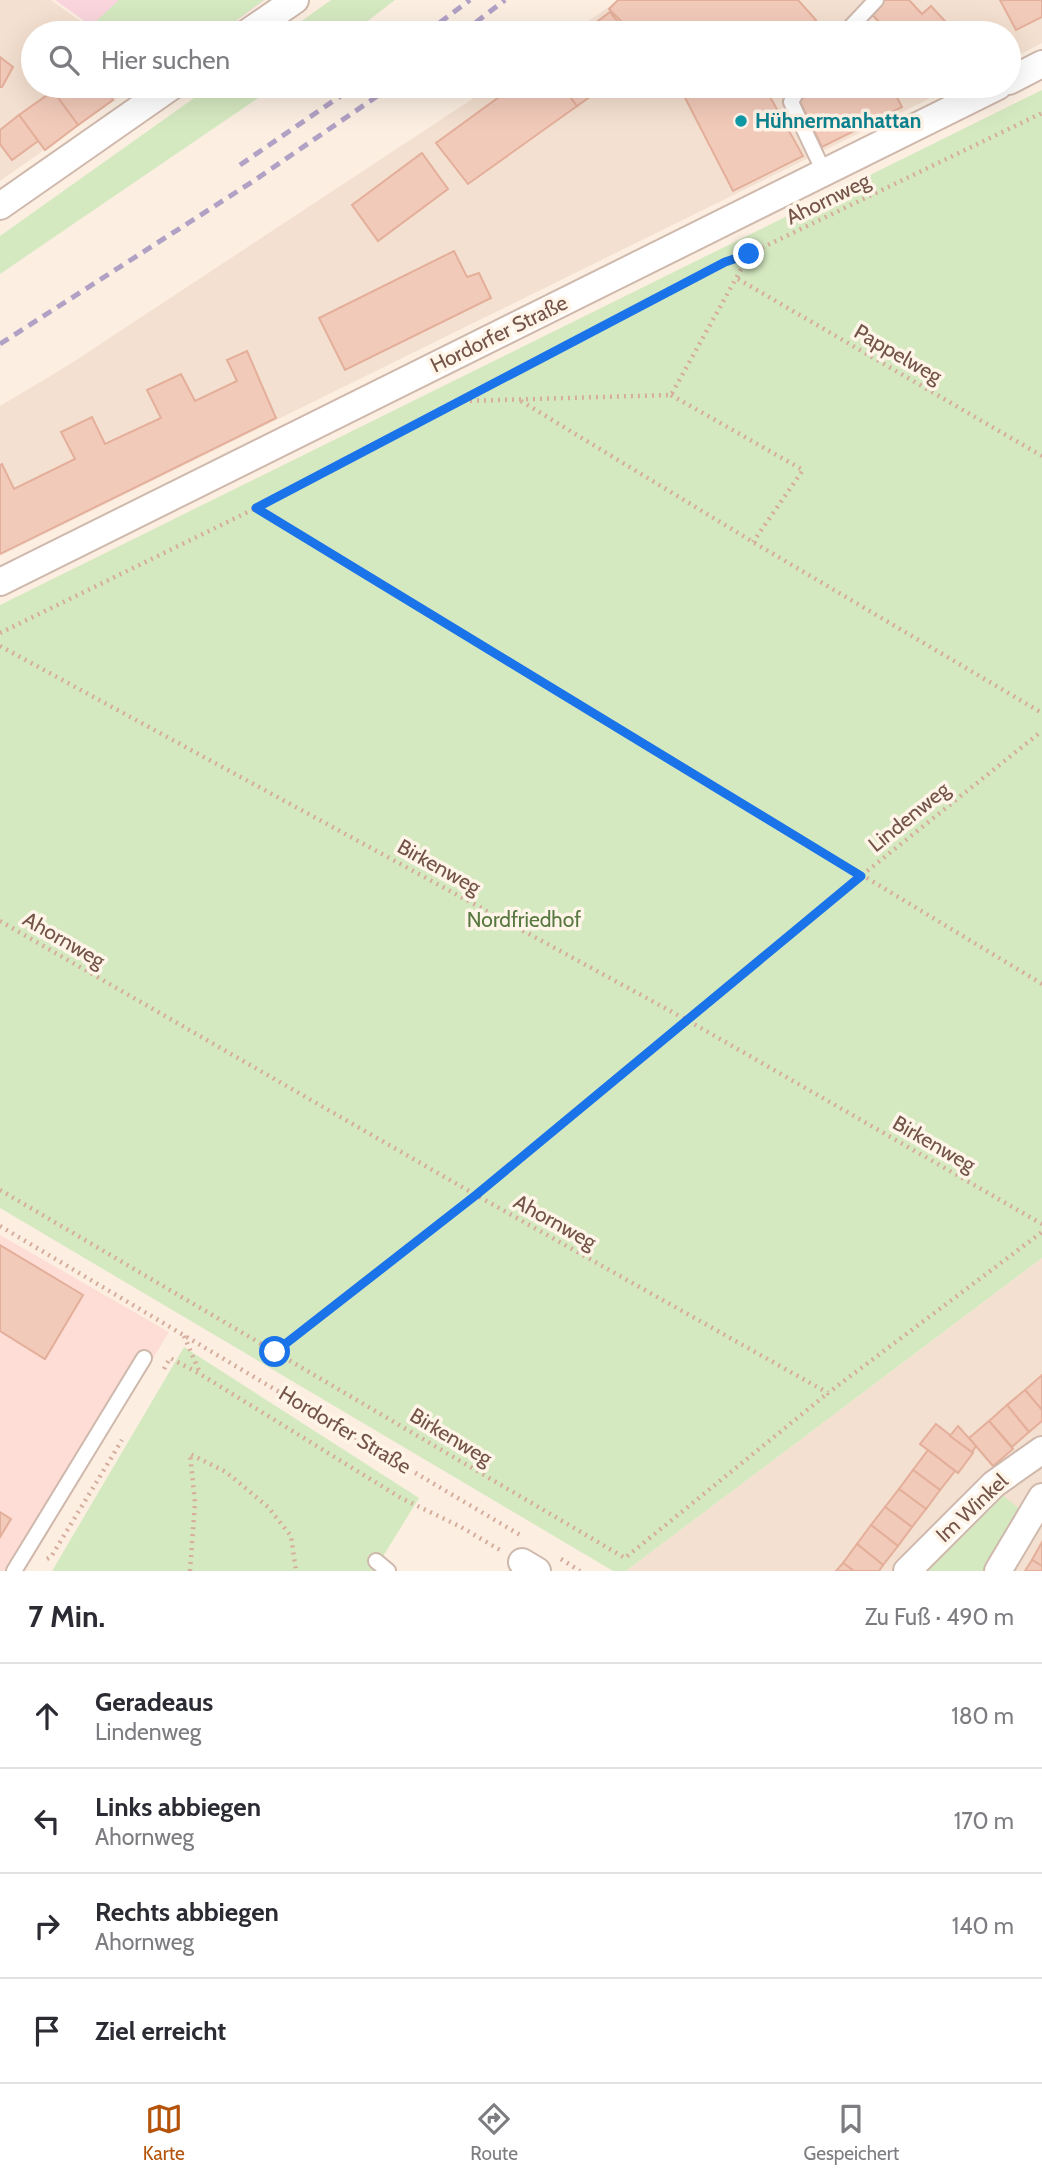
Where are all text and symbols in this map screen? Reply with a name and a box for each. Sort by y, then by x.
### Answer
search box [21,21,1021,98]
icon: search [45,41,83,79]
text: Hier suchen [101,44,230,76]
place label: Hühnermanhattan [755,108,921,133]
marker: Hühnermanhattan [733,113,749,129]
street label: Ahornweg [782,167,874,230]
route end [733,238,764,269]
street label: Hordorfer Straße [426,289,572,378]
street label: Pappelweg [850,318,947,389]
street label: Lindenweg [863,776,955,857]
street label: Birkenweg [393,834,486,900]
street label: Ahornweg [19,906,110,973]
park label: Nordfriedhof [467,907,581,932]
street label: Birkenweg [889,1110,980,1177]
street label: Ahornweg [510,1189,601,1255]
route start [259,1336,290,1367]
street label: Hordorfer Straße [275,1380,416,1479]
street label: Birkenweg [406,1402,497,1471]
street label: Im Winkel [931,1468,1013,1547]
text: 7 Min. [28,1598,105,1635]
text: Zu Fuß · 490 m [865,1603,1014,1631]
text: Geradeaus [95,1686,213,1718]
icon: ahead [28,1697,66,1735]
text: 180 m [951,1702,1014,1730]
text: Lindenweg [95,1718,201,1746]
text: Links abbiegen [95,1791,261,1823]
icon: left [28,1802,66,1840]
text: 170 m [954,1807,1014,1835]
text: Ahornweg [95,1823,194,1851]
text: Rechts abbiegen [95,1896,279,1928]
icon: right [28,1907,66,1945]
text: 140 m [952,1912,1014,1940]
text: Ahornweg [95,1928,194,1956]
icon: arrive [28,2012,66,2050]
text: Ziel erreicht [95,2015,226,2047]
tab: Karte [143,2100,185,2165]
tab: Route [470,2100,518,2165]
tab: Gespeichert [804,2100,899,2165]

